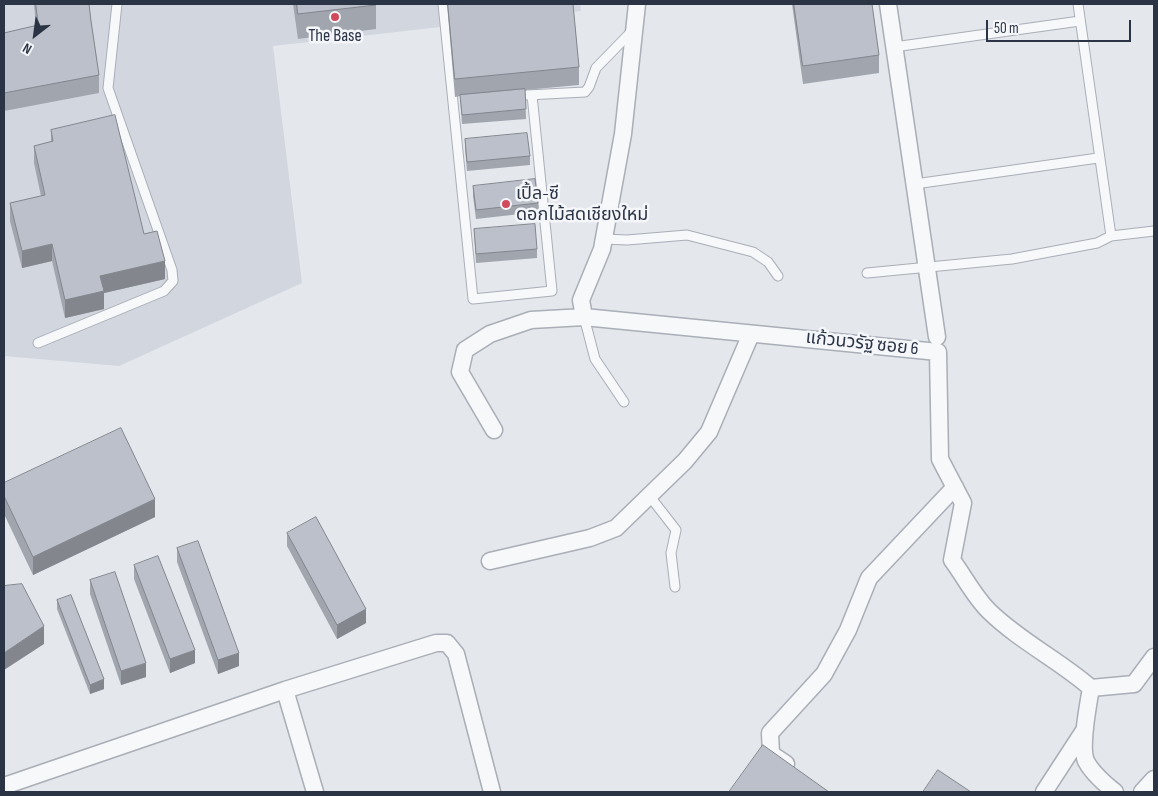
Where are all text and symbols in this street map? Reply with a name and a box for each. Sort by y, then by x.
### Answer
north arrow [10,10,60,60]
scale bar [988,10,1133,42]
marker: The Base [329,11,341,23]
text: 50 m [994,19,1019,38]
place label: The Base [308,25,362,47]
text: N [20,39,35,58]
place label: เปิ้ล-ซี ดอกไม้สดเชียงใหม่ [516,183,648,225]
marker: เปิ้ล-ซี ดอกไม้สดเชียงใหม่ [500,198,512,210]
street label: แก้วนวรัฐ ซอย 6 [805,327,919,361]

